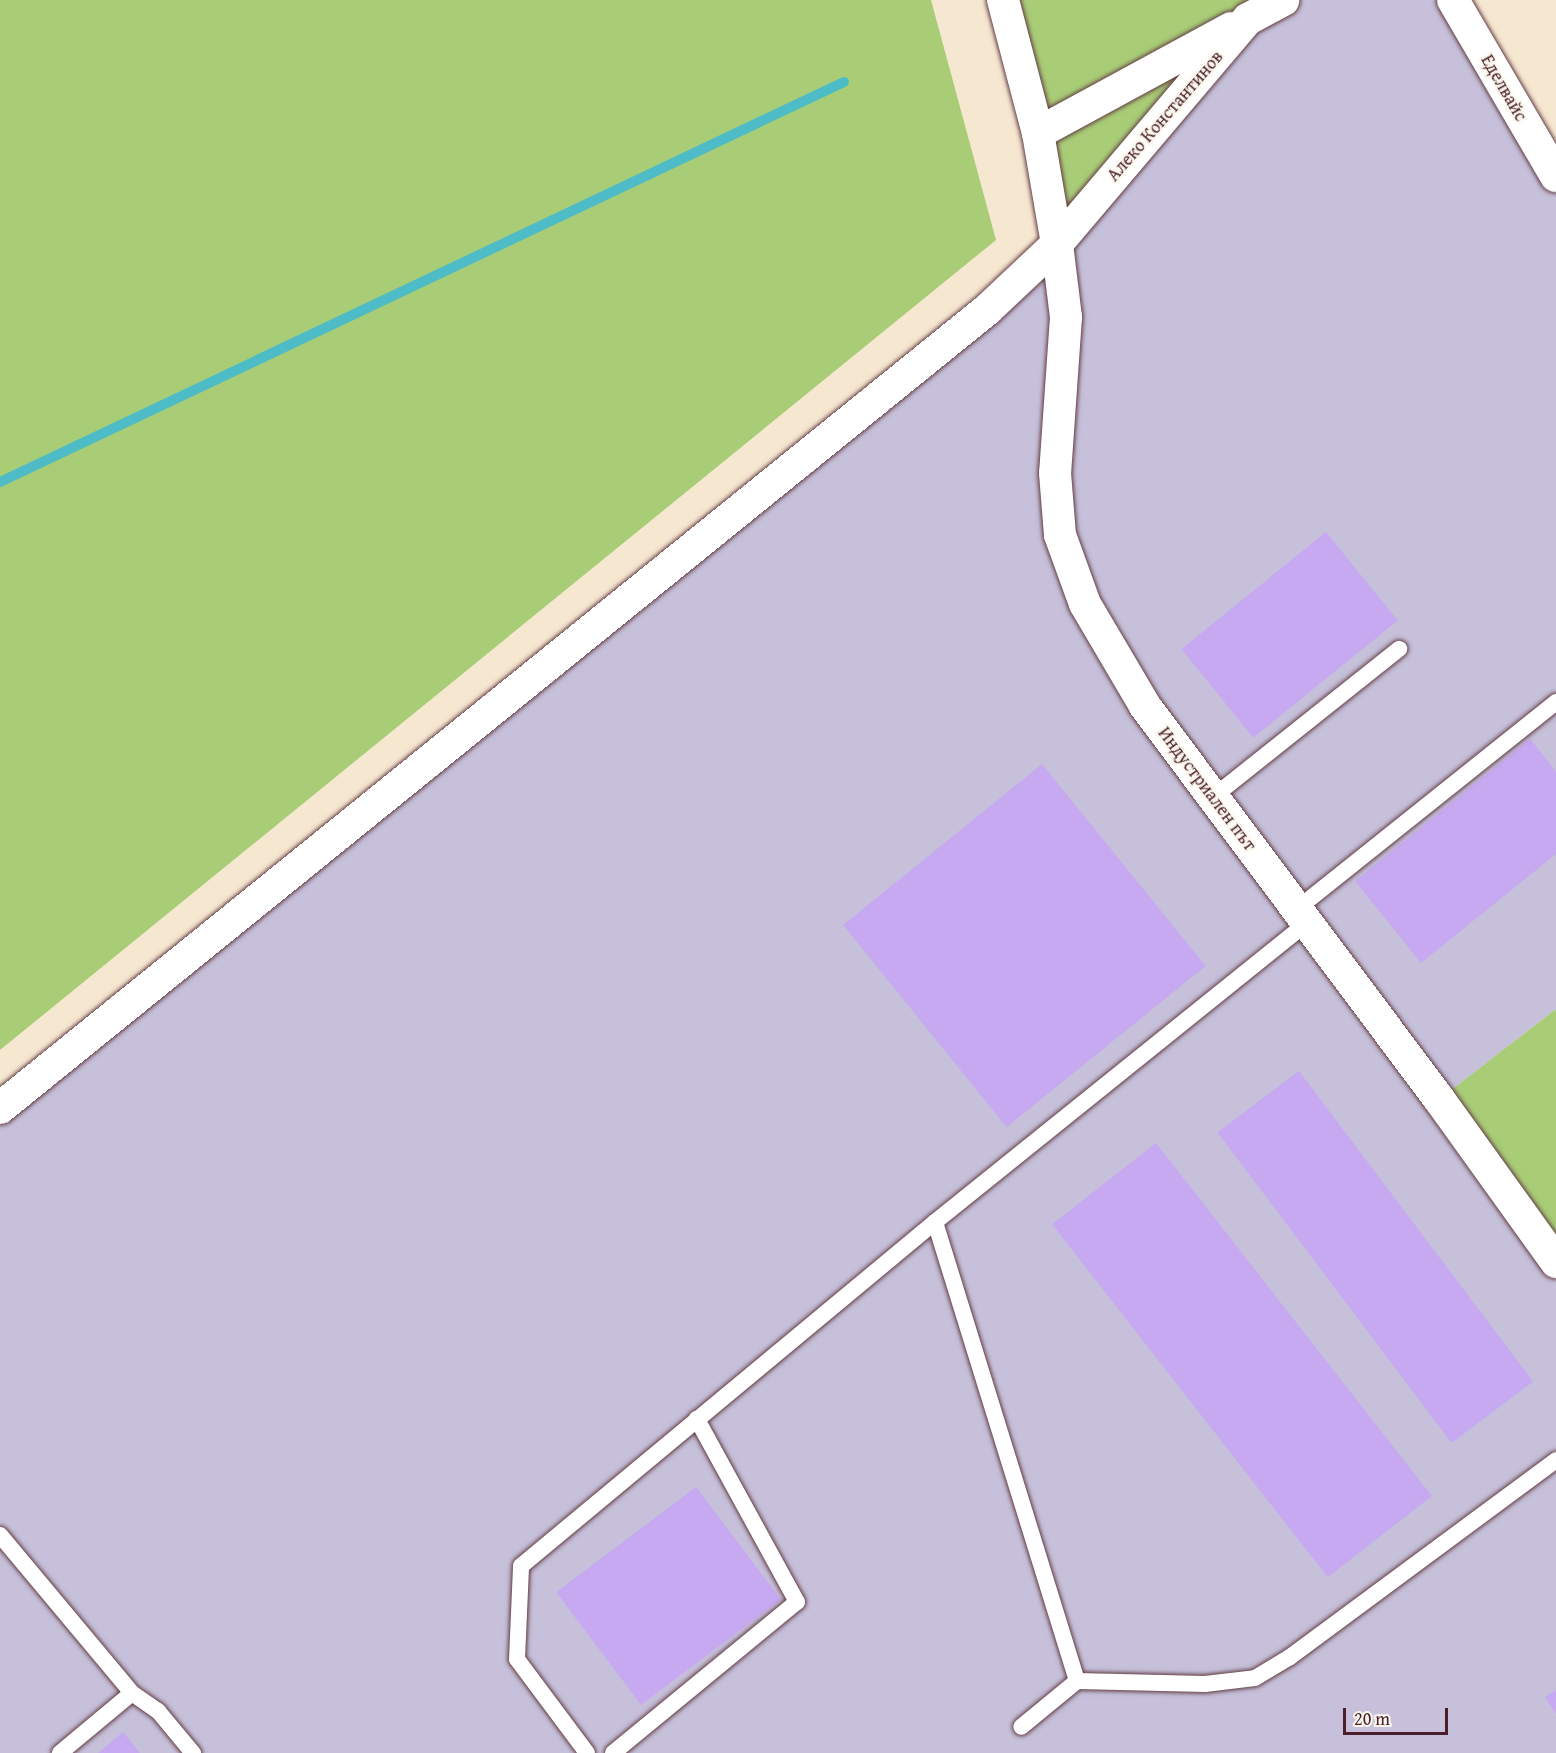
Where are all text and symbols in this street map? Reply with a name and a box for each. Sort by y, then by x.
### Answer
street label: Алеко Константинов [1102,46,1228,186]
street label: Еделвайс [1476,51,1532,125]
street label: Индустриален път [1153,723,1261,855]
scale bar [1346,1696,1451,1734]
text: 20 m [1354,1705,1390,1732]

